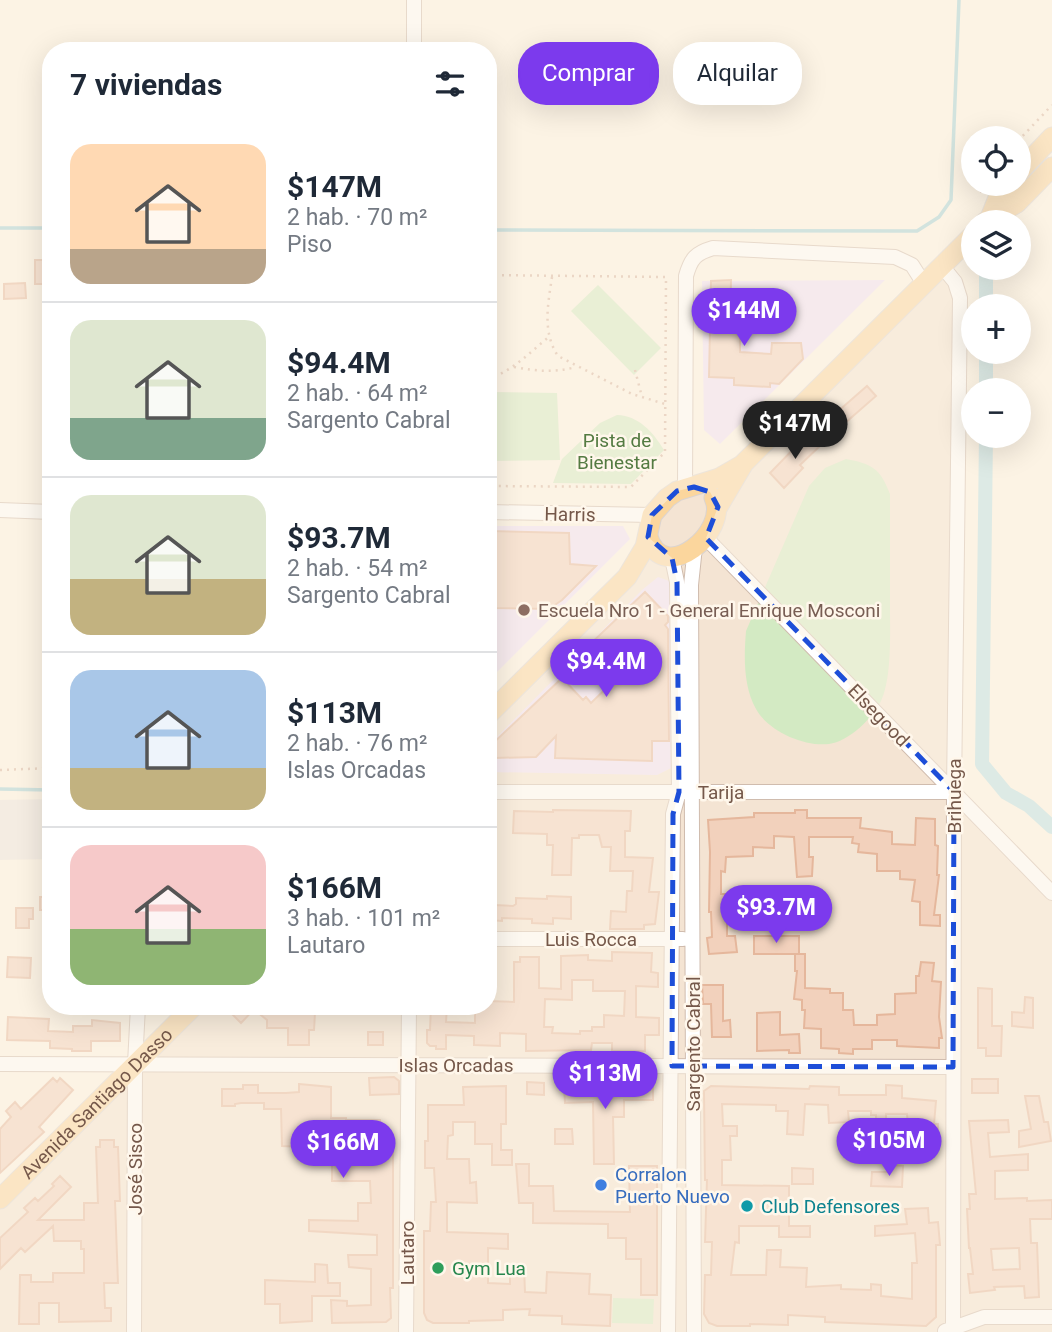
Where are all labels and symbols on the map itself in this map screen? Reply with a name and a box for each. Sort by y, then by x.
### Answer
pin: $144M [695,288,793,348]
pin: $147M [746,402,844,461]
park label: Pista de Bienestar [577,429,658,474]
street label: Harris [544,503,596,526]
place label: Escuela Nro 1 - General Enrique Mosconi [538,599,880,622]
marker: Escuela Nro 1 - General Enrique Mosconi [516,602,532,618]
pin: $94.4M [549,640,663,699]
street label: Elsegood [843,679,914,752]
street label: Brihuega [943,759,966,833]
street label: Tarija [698,781,744,804]
pin: $93.7M [719,886,833,945]
street label: Luis Rocca [545,928,637,951]
street label: Sargento Cabral [682,976,705,1112]
street label: Avenida Santiago Dasso [16,1023,177,1184]
pin: $113M [556,1052,654,1111]
street label: Islas Orcadas [399,1054,513,1077]
pin: $105M [840,1118,938,1178]
pin: $166M [294,1120,392,1180]
street label: José Sisco [124,1123,147,1215]
place label: Corralon Puerto Nuevo [615,1163,730,1208]
marker: Corralon Puerto Nuevo [593,1177,609,1193]
place label: Club Defensores [761,1195,900,1218]
marker: Club Defensores [739,1198,755,1214]
street label: Lautaro [396,1221,419,1285]
place label: Gym Lua [452,1257,526,1280]
marker: Gym Lua [430,1260,446,1276]

